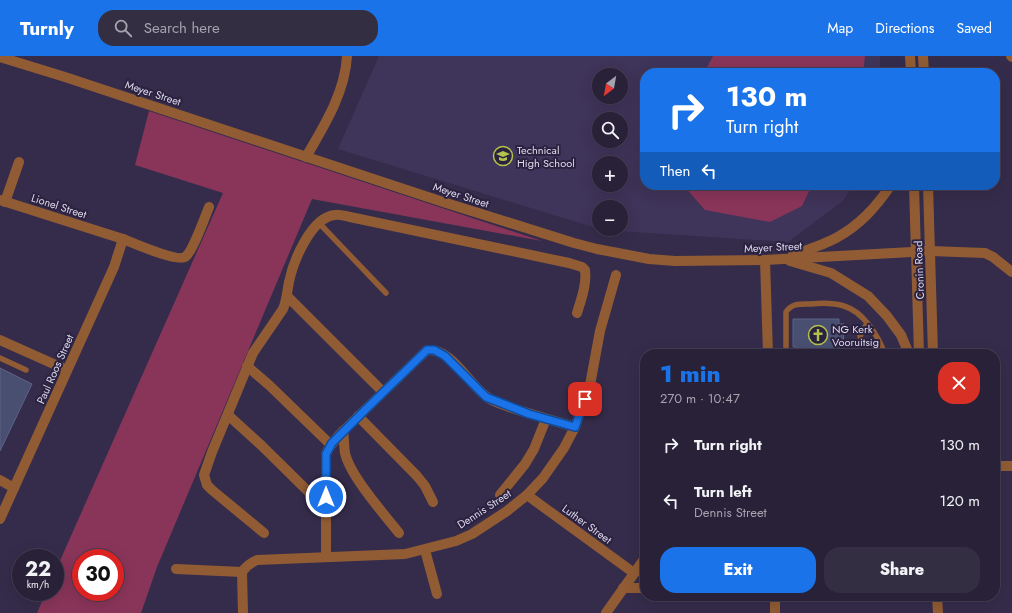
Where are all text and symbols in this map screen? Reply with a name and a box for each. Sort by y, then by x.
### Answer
search box [98,10,378,46]
text: Turnly [20,15,74,42]
icon: search [112,17,134,39]
text: Search here [144,17,220,39]
text: Map [827,18,853,38]
text: Directions [875,18,935,38]
text: Saved [957,18,992,38]
north arrow [592,68,628,104]
map controls [592,68,628,236]
street label: Meyer Street [123,76,183,110]
text: 130 m [726,76,808,117]
icon: right [660,84,712,136]
button: search [592,112,628,148]
text: Turn right [726,114,798,140]
place label: Technical High School [517,142,575,171]
school or university icon: Technical High School [492,145,514,167]
button: + [592,156,628,192]
text: Then [660,160,690,182]
icon: left [698,160,720,182]
street label: Meyer Street [431,178,491,212]
street label: Lionel Street [29,190,89,223]
button: − [592,200,628,236]
street label: Meyer Street [744,237,803,257]
street label: Cronin Road [910,240,928,300]
place label: NG Kerk Vooruitsig [832,321,879,350]
church icon: NG Kerk Vooruitsig [807,324,829,346]
street label: Paul Roos Street [32,331,78,406]
text: 1 min [660,356,721,391]
button: close [938,362,980,404]
pin [568,382,602,416]
icon: arrive [574,388,596,410]
text: 270 m · 10:47 [660,389,740,408]
icon: right [660,434,682,456]
text: Turn right [694,434,762,456]
text: 130 m [940,434,980,456]
position arrow [305,476,347,518]
text: Turn left [694,481,752,503]
street label: Dennis Street [454,485,514,532]
icon: left [660,490,682,512]
text: 120 m [940,490,980,512]
street label: Luther Street [559,501,615,548]
text: Dennis Street [694,503,767,522]
button: Exit [660,547,816,593]
button: Share [824,547,980,593]
speed limit sign: 30 [72,549,124,601]
text: 22 [25,555,51,584]
text: km/h [27,577,49,592]

